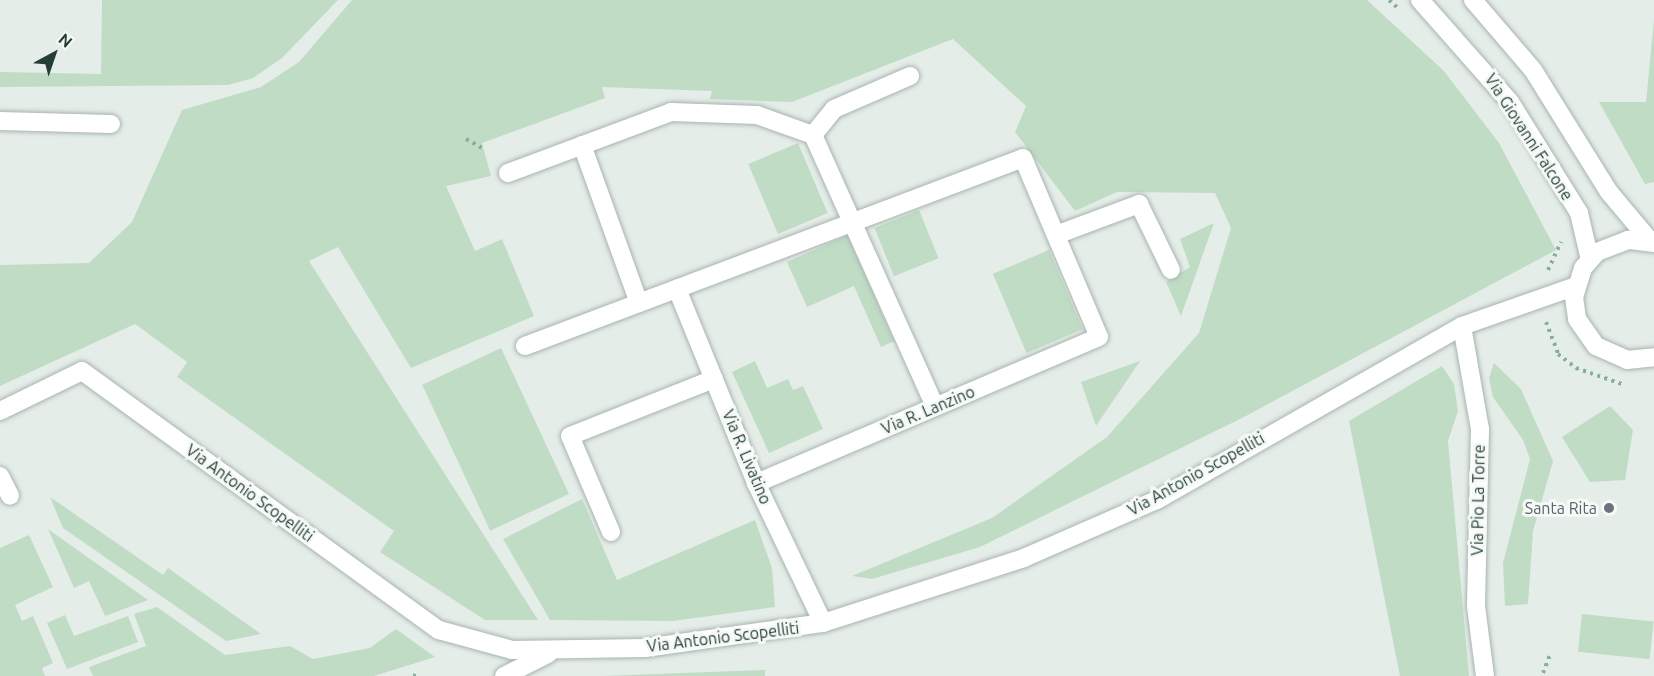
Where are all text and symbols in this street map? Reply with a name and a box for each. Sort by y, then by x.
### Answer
north arrow [24,24,84,84]
text: N [55,29,76,51]
street label: Via Giovanni Falcone [1481,70,1577,204]
street label: Via R. Lanzino [878,382,978,438]
street label: Via R. Livatino [718,407,776,507]
street label: Via Antonio Scopelliti [1124,428,1268,520]
street label: Via Antonio Scopelliti [182,440,318,546]
street label: Via Pio La Torre [1467,444,1489,556]
place label: Santa Rita [1525,498,1597,518]
marker: Santa Rita [1602,501,1616,515]
street label: Via Antonio Scopelliti [646,618,800,656]

